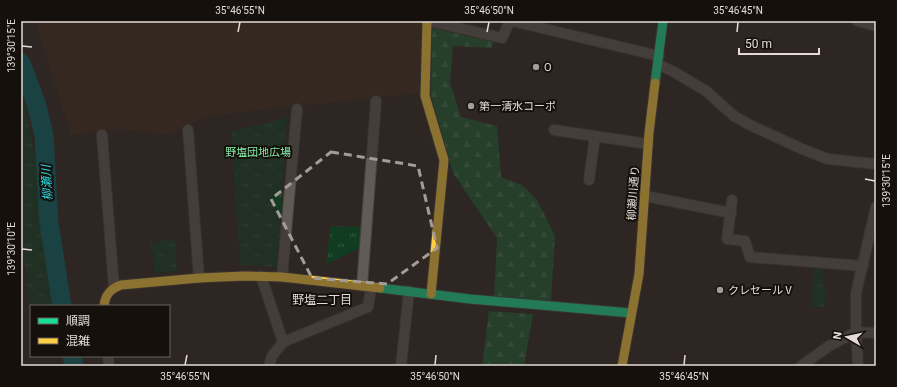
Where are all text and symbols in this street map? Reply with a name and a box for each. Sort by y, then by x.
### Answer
text: 35°46'55"N [215,5,265,16]
text: 35°46'50"N [464,5,514,16]
text: 35°46'45"N [713,5,763,16]
text: 139°30'15"E [6,19,17,73]
scale bar [739,30,819,56]
text: 50 m [745,37,772,51]
place label: O [544,61,552,74]
marker: O [531,62,541,72]
place label: 第一清水コーポ [479,100,556,113]
marker: 第一清水コーポ [466,101,476,111]
park label: 野塩団地広場 [225,146,291,159]
text: 139°30'15"E [881,154,892,208]
water label: 柳瀬川 [39,163,55,201]
street label: 柳瀬川通り [625,165,642,221]
text: 139°30'10"E [6,222,17,276]
place label: クレセールⅤ [728,284,794,297]
marker: クレセールⅤ [715,285,725,295]
district label: 野塩二丁目 [292,293,352,307]
legend [30,305,170,357]
text: 順調 [66,314,90,328]
north arrow [827,317,867,357]
text: N [831,330,845,340]
text: 混雑 [66,334,90,348]
text: 35°46'55"N [160,371,210,382]
text: 35°46'50"N [410,371,460,382]
text: 35°46'45"N [659,371,709,382]

